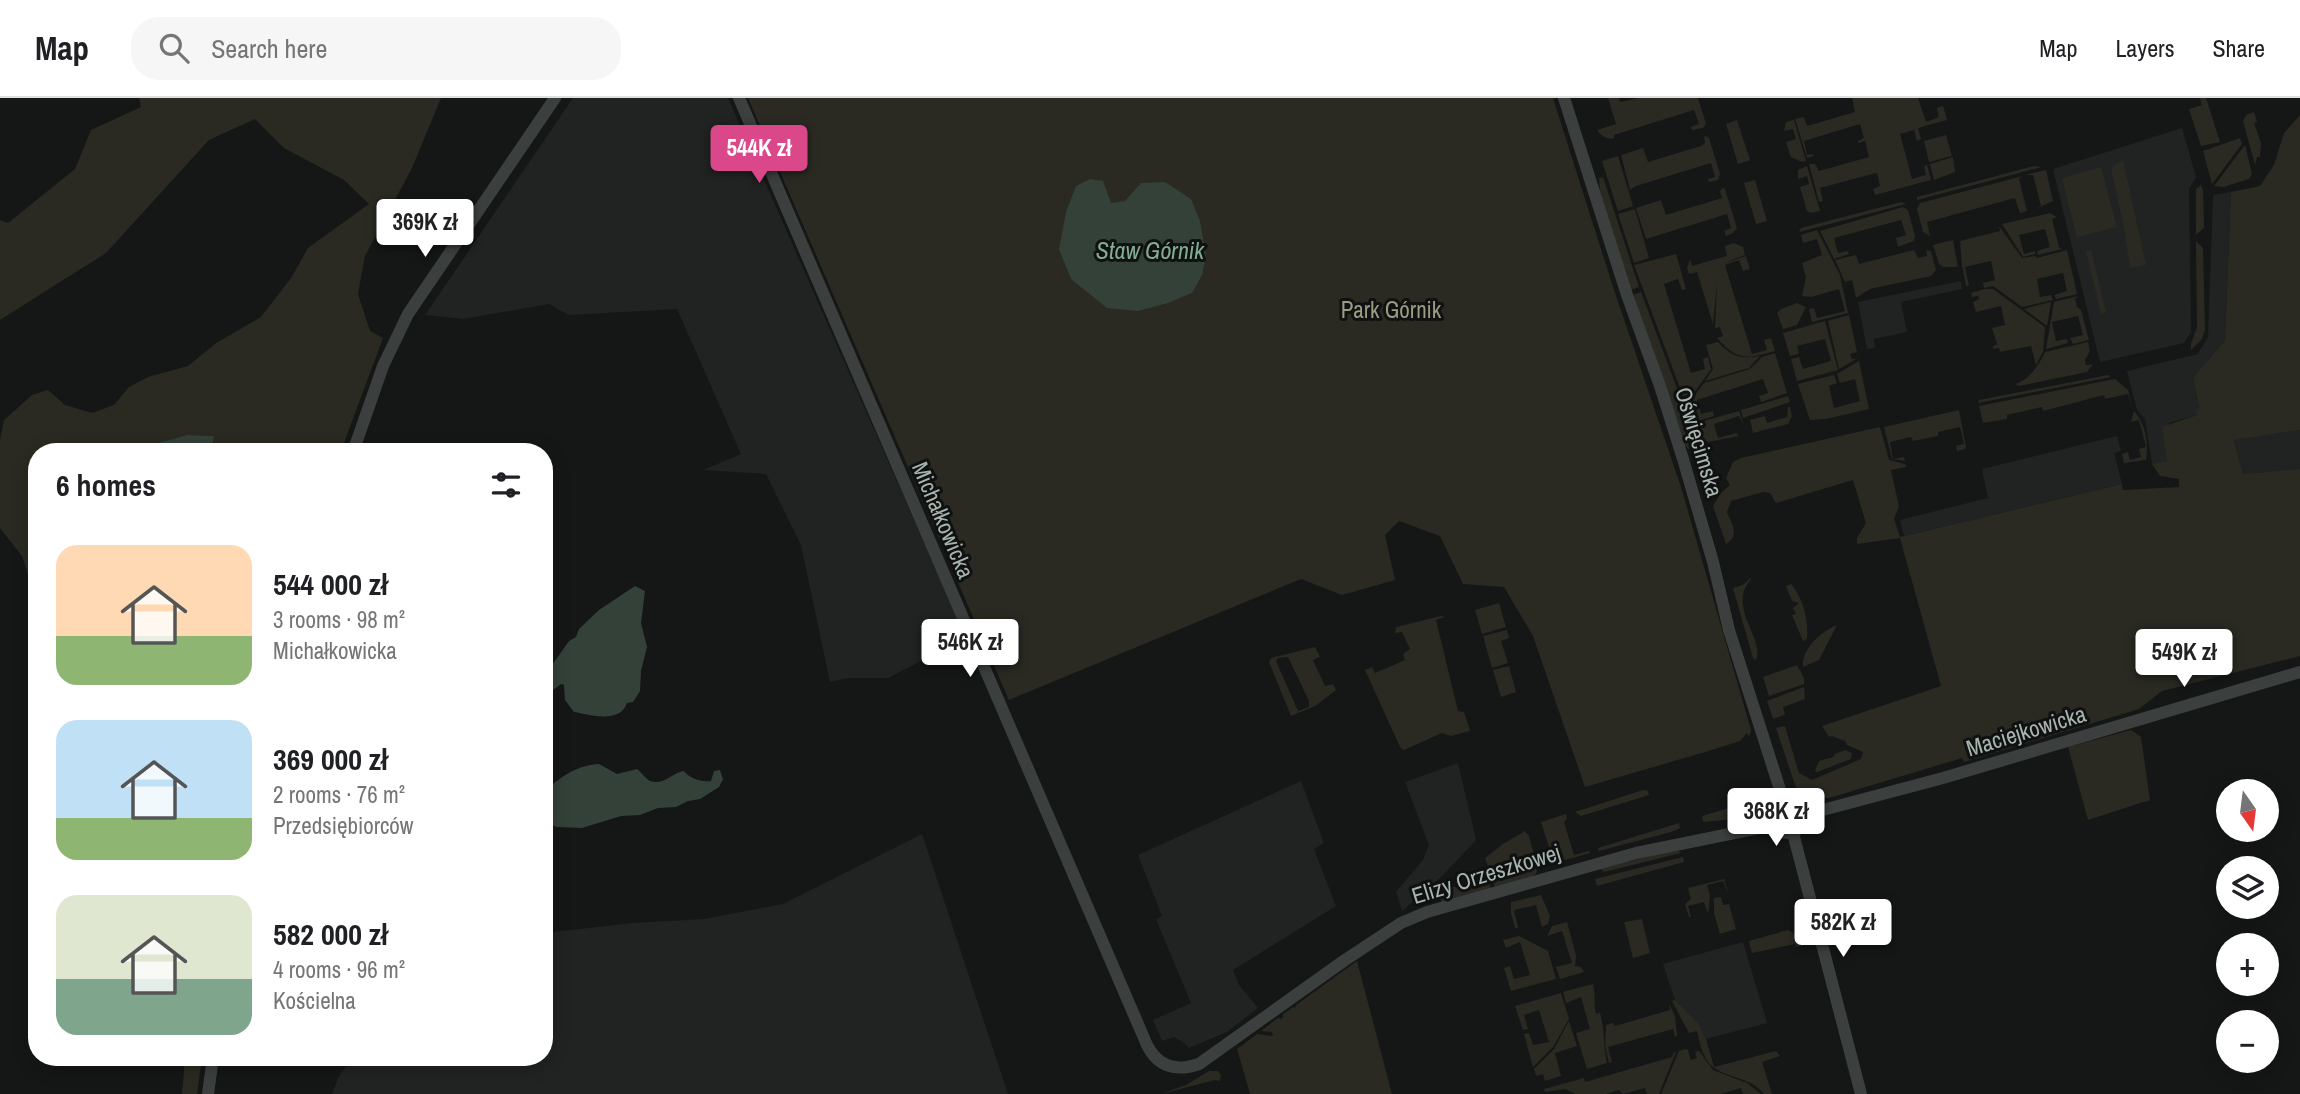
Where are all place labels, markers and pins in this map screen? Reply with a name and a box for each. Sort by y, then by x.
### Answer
pin: 544K zł [694,126,824,185]
pin: 369K zł [360,200,490,259]
pin: 546K zł [905,620,1035,679]
pin: 549K zł [2119,630,2249,689]
pin: 368K zł [1711,788,1841,848]
pin: 582K zł [1778,900,1908,959]

